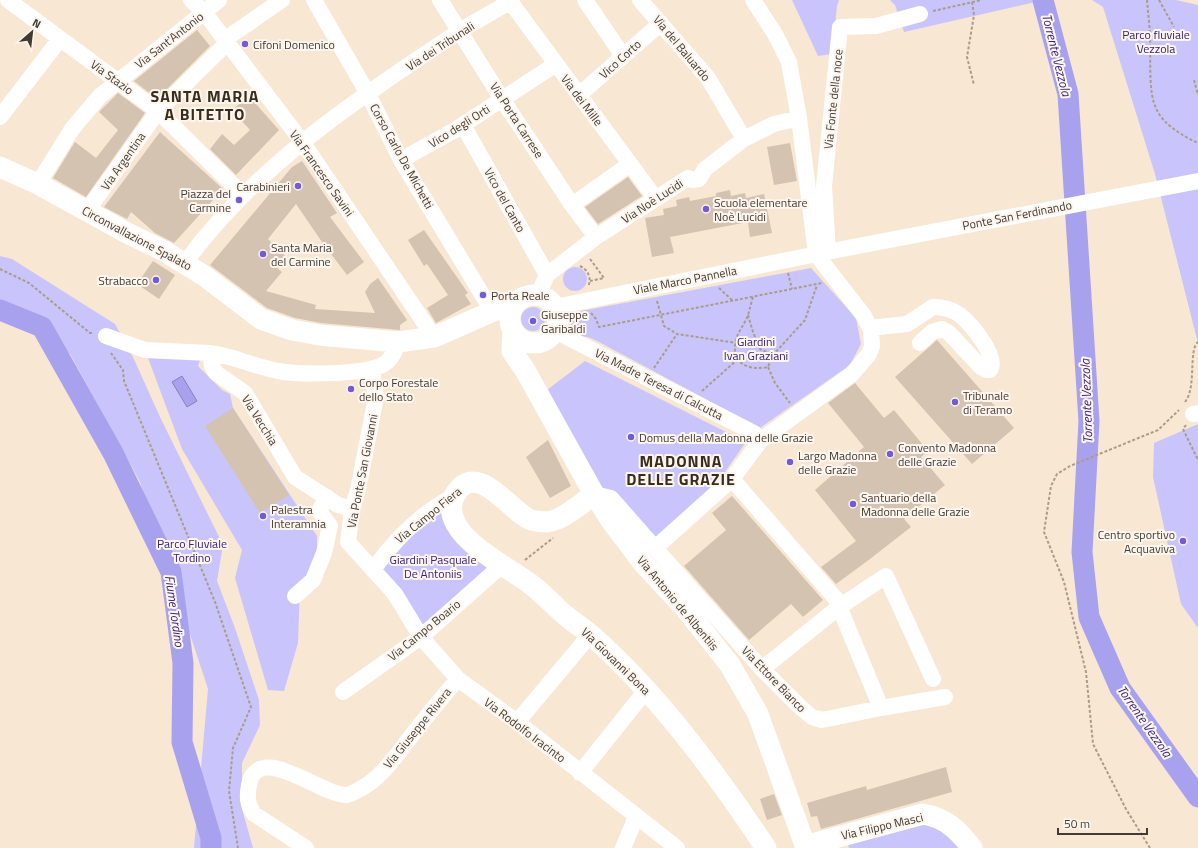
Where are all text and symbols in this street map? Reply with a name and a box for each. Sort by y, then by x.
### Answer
street label: Via Sant'Antonio [130,7,208,73]
street label: Via del Baluardo [649,11,715,85]
north arrow [12,12,52,52]
water label: Torrente Vezzola [1037,12,1077,100]
text: N [30,14,44,32]
street label: Via dei Tribunali [402,17,478,75]
park label: Parco fluviale Vezzola [1122,25,1190,58]
place label: Cifoni Domenico [253,35,335,54]
street label: Vico Corto [595,35,645,83]
marker: Cifoni Domenico [240,39,250,49]
street label: Via Fonte della noce [818,48,848,150]
street label: Via Stazio [86,55,138,99]
street label: Via dei Mille [556,70,608,130]
street label: Via Porta Carrese [485,78,549,162]
district label: SANTA MARIA A BITETTO [151,84,259,126]
street label: Corso Carlo De Michetti [365,100,439,212]
street label: Vico degli Orti [425,100,493,152]
street label: Via Francesco Savini [285,126,359,220]
street label: Via Argentina [96,128,150,194]
street label: Vico del Canto [479,164,531,236]
street label: Via Noè Lucidi [617,174,687,228]
place label: Carabinieri [236,177,290,196]
marker: Carabinieri [293,181,303,191]
place label: Piazza del Carmine [180,184,231,217]
place label: Scuola elementare Noè Lucidi [714,193,808,226]
marker: Piazza del Carmine [234,195,244,205]
street label: Ponte San Ferdinando [961,195,1073,235]
street label: Circonvallazione Spalato [79,201,195,275]
marker: Scuola elementare Noè Lucidi [701,204,711,214]
place label: Santa Maria del Carmine [271,238,332,271]
marker: Santa Maria del Carmine [258,249,268,259]
street label: Viale Marco Pannella [632,261,738,299]
place label: Strabacco [98,271,148,290]
marker: Strabacco [151,275,161,285]
place label: Porta Reale [491,286,550,305]
marker: Porta Reale [478,290,488,300]
place label: Giuseppe Garibaldi [541,305,588,338]
marker: Giuseppe Garibaldi [528,316,538,326]
park label: Giardini Ivan Graziani [724,332,788,365]
street label: Via Madre Teresa di Calcutta [591,343,727,425]
water label: Torrente Vezzola [1074,357,1097,443]
place label: Corpo Forestale dello Stato [359,373,438,406]
marker: Corpo Forestale dello Stato [346,384,356,394]
place label: Tribunale di Teramo [963,386,1012,419]
street label: Via Vecchia [237,391,283,449]
marker: Tribunale di Teramo [950,397,960,407]
street label: Via Ponte San Giovanni [342,412,382,530]
place label: Domus della Madonna delle Grazie [639,428,813,447]
marker: Domus della Madonna delle Grazie [626,432,636,442]
place label: Convento Madonna delle Grazie [898,438,996,471]
place label: Largo Madonna delle Grazie [798,446,877,479]
district label: MADONNA DELLE GRAZIE [626,449,736,491]
marker: Convento Madonna delle Grazie [885,449,895,459]
marker: Largo Madonna delle Grazie [785,457,795,467]
street label: Via Campo Fiera [390,482,466,548]
place label: Santuario della Madonna delle Grazie [861,488,970,521]
marker: Santuario della Madonna delle Grazie [848,499,858,509]
place label: Palestra Interamnia [271,500,326,533]
marker: Palestra Interamnia [258,511,268,521]
place label: Centro sportivo Acquaviva [1098,525,1175,558]
park label: Parco Fluviale Tordino [157,534,227,567]
marker: Centro sportivo Acquaviva [1178,536,1188,546]
park label: Giardini Pasquale De Antoniis [390,550,476,583]
street label: Via Antonio de Albentiis [632,551,724,655]
water label: Fiume Tordino [160,574,190,649]
street label: Via Campo Boario [383,595,465,665]
street label: Via Giovanni Bona [577,623,655,699]
street label: Via Ettore Bianco [737,641,811,717]
water label: Torrente Vezzola [1113,681,1178,762]
street label: Via Giuseppe Rivera [378,683,456,773]
street label: Via Rodolfo Iracinto [480,693,570,767]
street label: Via Filippo Masci [839,807,925,845]
scale bar [1058,810,1147,836]
text: 50 m [1064,814,1090,833]

